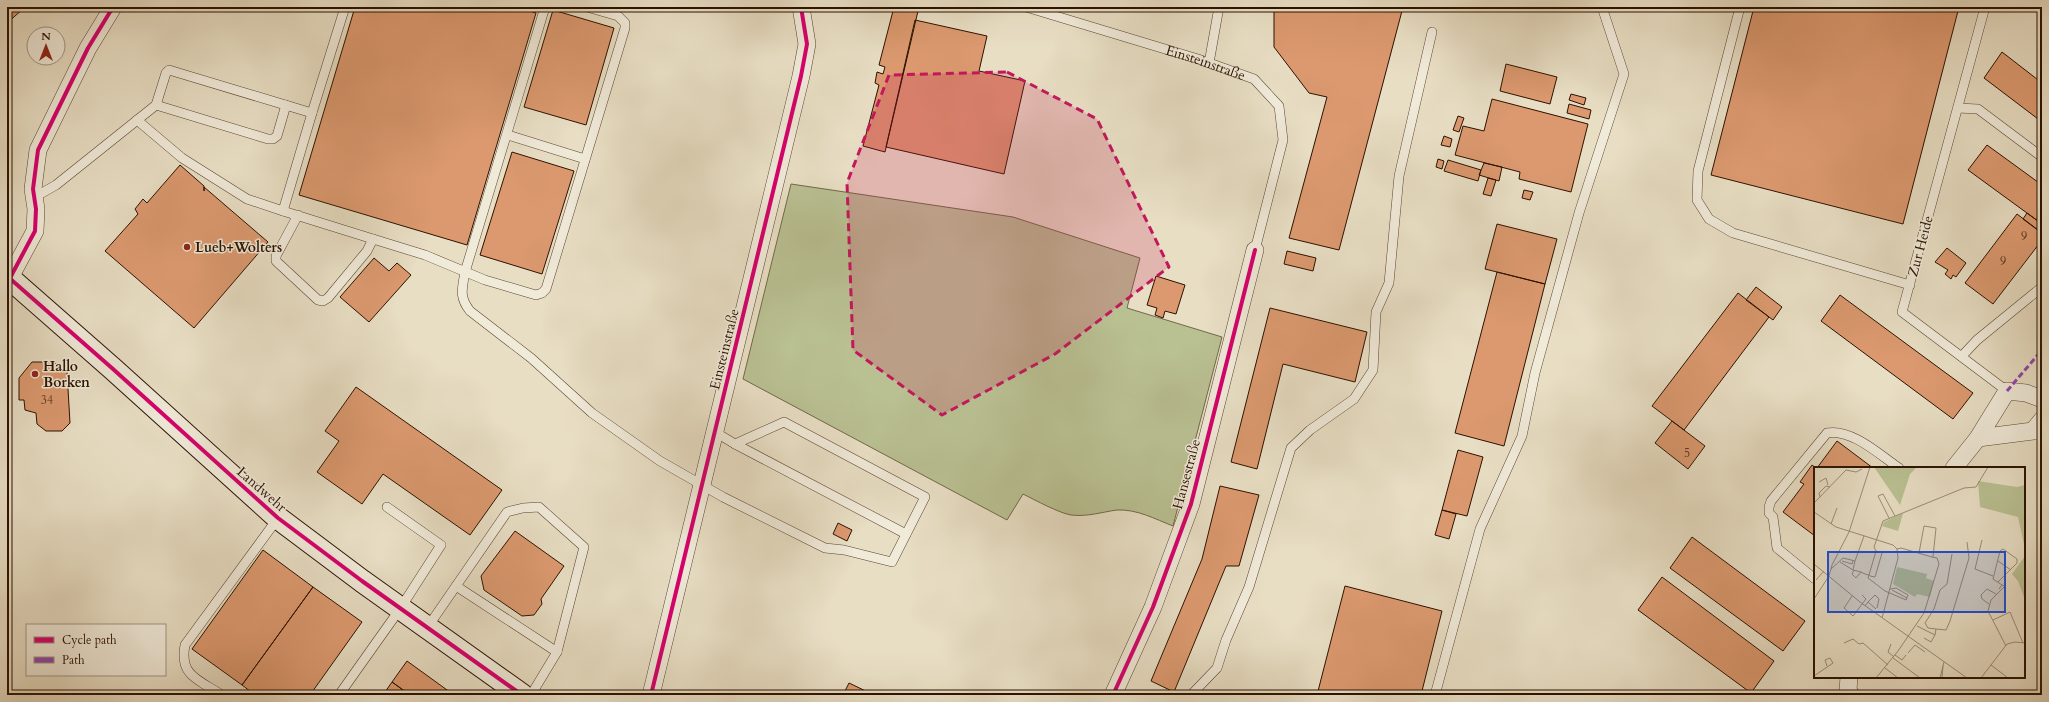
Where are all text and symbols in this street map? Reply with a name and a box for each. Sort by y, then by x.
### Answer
north arrow [26,26,66,66]
text: N [41,29,51,44]
street label: Einsteinstraße [1163,41,1248,85]
street label: Zur Heide [1903,214,1938,279]
house number: 9 [2021,228,2027,244]
place label: Lueb+Wolters [195,238,282,257]
marker: Lueb+Wolters [182,242,192,252]
house number: 9 [2000,253,2006,269]
street label: Einsteinstraße [705,307,744,392]
place label: Hallo Borken [43,357,90,392]
marker: Hallo Borken [30,369,40,379]
house number: 34 [41,392,53,408]
street label: Hansestraße [1168,437,1205,511]
house number: 5 [1684,445,1690,461]
street label: Landwehr [233,462,291,517]
inset map [1814,467,2025,678]
legend [26,624,166,676]
text: Cycle path [62,632,117,648]
text: Path [62,652,85,668]

